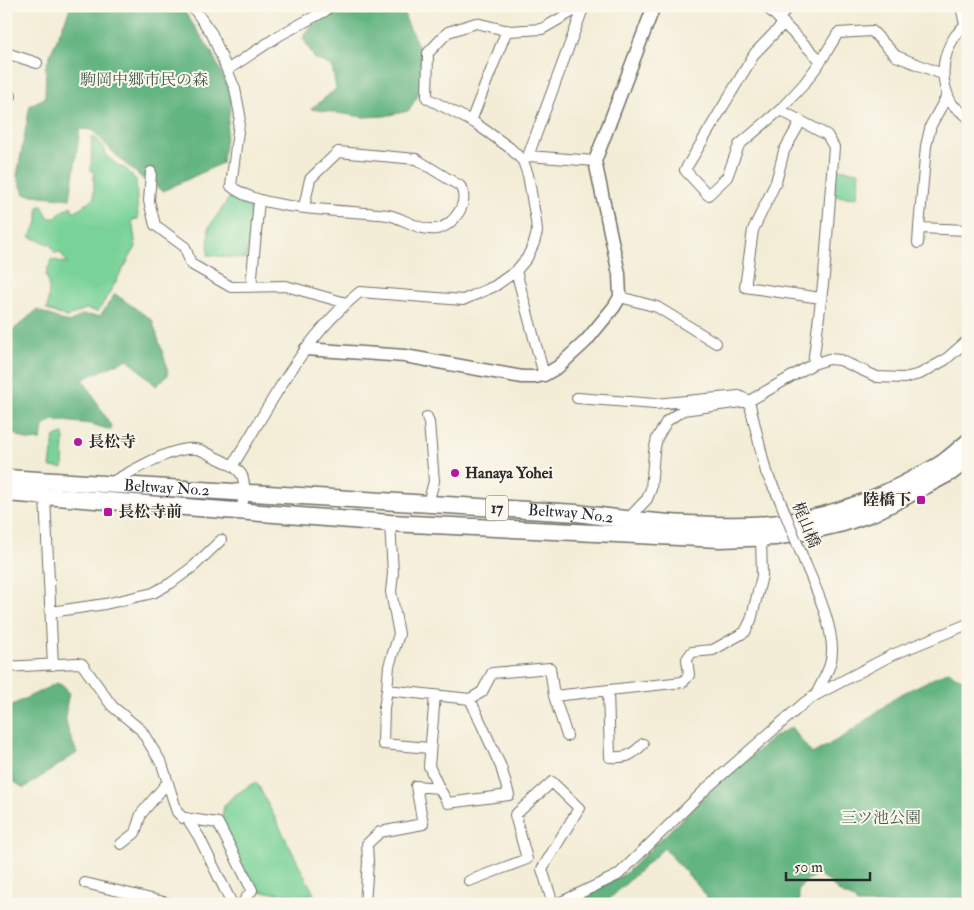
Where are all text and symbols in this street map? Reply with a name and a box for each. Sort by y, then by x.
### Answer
park label: 駒岡中郷市民の森 [80,70,208,90]
place label: 長松寺 [88,432,136,452]
marker: 長松寺 [72,436,84,448]
place label: Hanaya Yohei [465,463,553,484]
marker: Hanaya Yohei [449,467,461,479]
street label: Beltway No.2 [123,475,210,500]
place label: 陸橋下 [863,490,911,510]
marker: 陸橋下 [915,494,927,506]
road number: 17 [486,496,508,520]
street label: 梶山橋 [788,499,824,551]
street label: Beltway No.2 [527,500,615,528]
place label: 長松寺前 [118,502,182,522]
marker: 長松寺前 [102,506,114,518]
park label: 三ツ池公園 [841,808,921,828]
scale bar [786,850,870,882]
text: 50 m [794,858,823,877]

